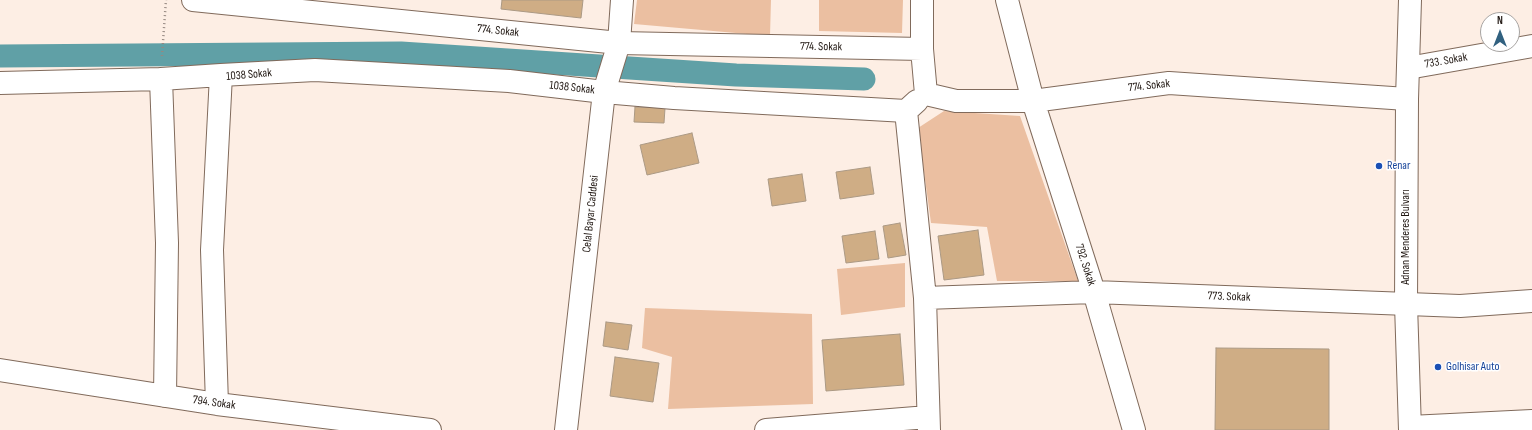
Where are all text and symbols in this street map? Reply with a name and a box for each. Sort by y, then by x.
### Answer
north arrow [1480,12,1520,52]
text: N [1497,14,1503,27]
street label: 774. Sokak [476,22,520,40]
street label: 774. Sokak [800,39,842,55]
street label: 733. Sokak [1424,50,1468,72]
street label: 1038 Sokak [226,66,272,84]
street label: 774. Sokak [1127,77,1171,95]
street label: 1038 Sokak [549,78,595,98]
place label: Renar [1387,159,1410,173]
marker: Renar [1374,161,1384,171]
street label: Celal Bayar Caddesi [580,175,602,253]
street label: Adnan Menderes Bulvarı [1399,189,1413,285]
street label: 792. Sokak [1071,242,1099,288]
street label: 773. Sokak [1207,289,1251,305]
place label: Golhisar Auto [1446,360,1500,374]
marker: Golhisar Auto [1433,362,1443,372]
street label: 794. Sokak [192,393,236,413]

